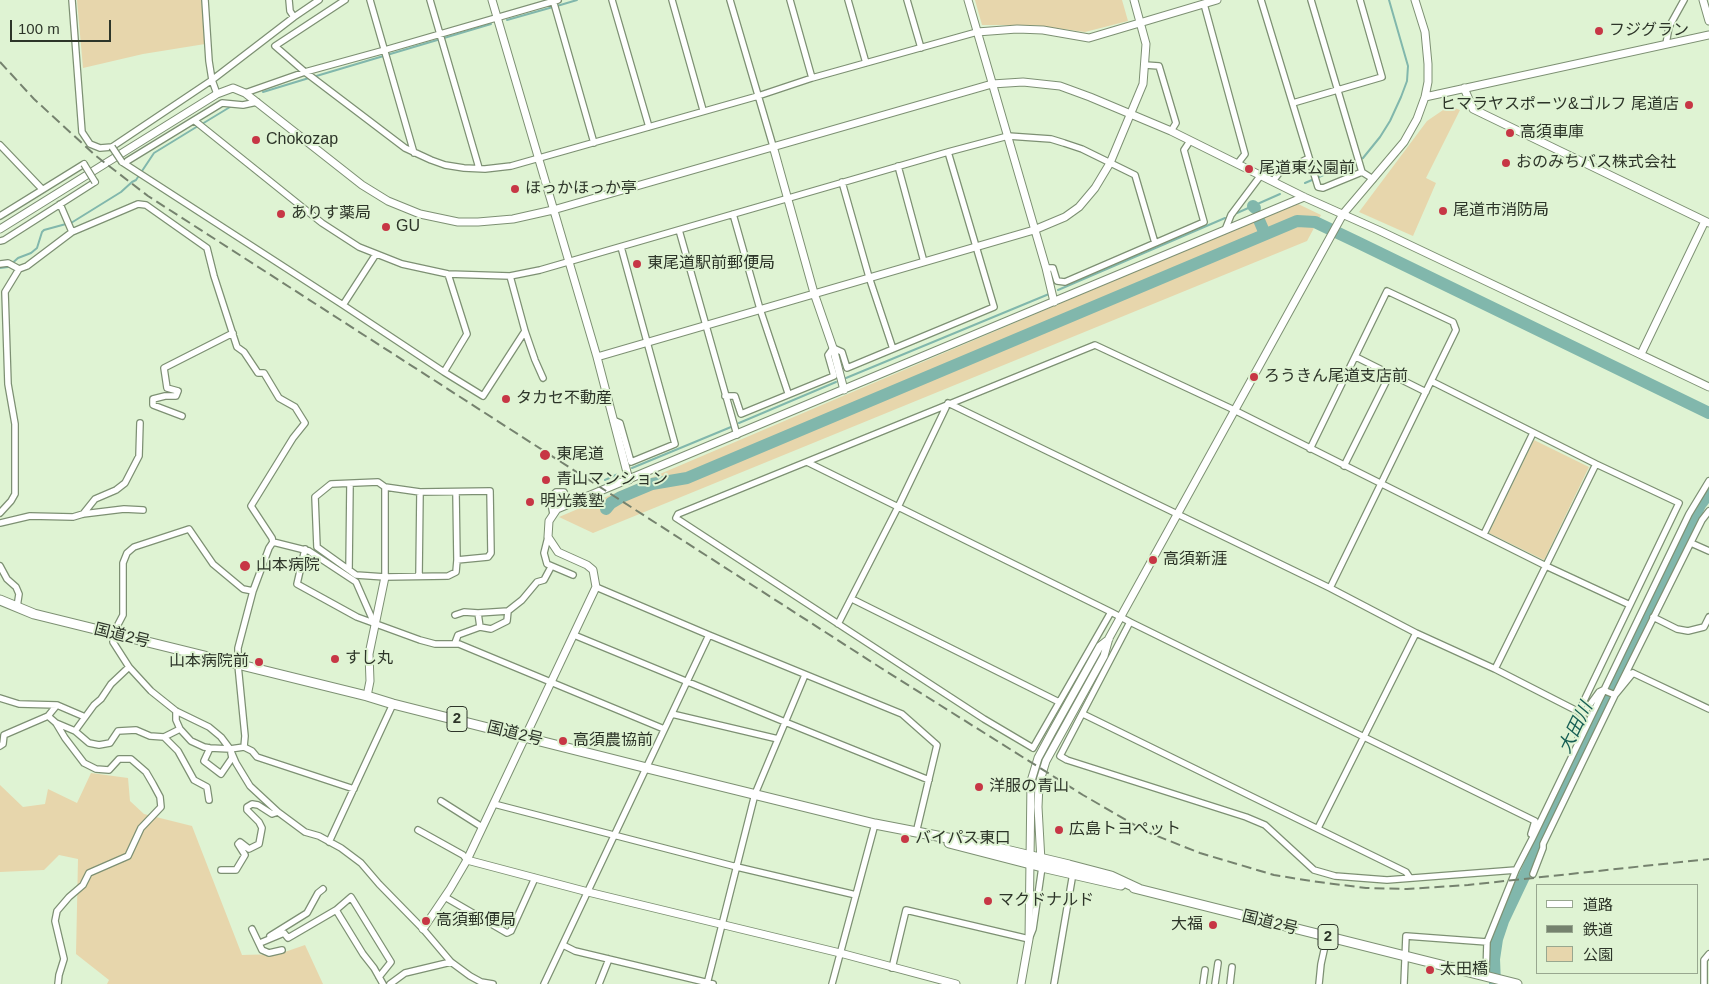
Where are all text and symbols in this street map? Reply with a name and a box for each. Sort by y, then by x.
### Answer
scale bar [12,10,114,42]
text: 100 m [18,20,60,37]
place label: フジグラン [1609,21,1689,41]
marker: フジグラン [1593,25,1605,37]
place label: ヒマラヤスポーツ&ゴルフ 尾道店 [1440,95,1679,115]
marker: ヒマラヤスポーツ&ゴルフ 尾道店 [1683,99,1695,111]
place label: 高須車庫 [1520,123,1584,143]
marker: 高須車庫 [1504,127,1516,139]
place label: Chokozap [266,130,338,150]
marker: Chokozap [250,134,262,146]
place label: おのみちバス株式会社 [1516,153,1676,173]
marker: おのみちバス株式会社 [1500,157,1512,169]
place label: 尾道東公園前 [1259,159,1355,179]
marker: 尾道東公園前 [1243,163,1255,175]
place label: ほっかほっか亭 [525,179,637,199]
marker: ほっかほっか亭 [509,183,521,195]
place label: 尾道市消防局 [1453,201,1549,221]
place label: ありす薬局 [291,204,371,224]
marker: 尾道市消防局 [1437,205,1449,217]
marker: ありす薬局 [275,208,287,220]
place label: GU [396,217,420,237]
marker: GU [380,221,392,233]
place label: 東尾道駅前郵便局 [647,254,775,274]
marker: 東尾道駅前郵便局 [631,258,643,270]
place label: ろうきん尾道支店前 [1264,367,1408,387]
marker: ろうきん尾道支店前 [1248,371,1260,383]
place label: タカセ不動産 [516,389,612,409]
marker: タカセ不動産 [500,393,512,405]
place label: 東尾道 [556,445,604,465]
marker: 東尾道 [538,448,552,462]
place label: 青山マンション [556,470,668,490]
marker: 青山マンション [540,474,552,486]
place label: 明光義塾 [540,492,604,512]
marker: 明光義塾 [524,496,536,508]
place label: 高須新涯 [1163,550,1227,570]
marker: 高須新涯 [1147,554,1159,566]
place label: 山本病院 [256,556,320,576]
marker: 山本病院 [238,559,252,573]
street label: 国道2号 [92,620,152,652]
place label: すし丸 [345,649,393,669]
place label: 山本病院前 [169,652,249,672]
marker: すし丸 [329,653,341,665]
marker: 山本病院前 [253,656,265,668]
water label: 大田川 [1554,699,1598,757]
road number: 2 [447,706,467,732]
street label: 国道2号 [485,718,545,750]
place label: 高須農協前 [573,731,653,751]
marker: 高須農協前 [557,735,569,747]
place label: 洋服の青山 [989,777,1069,797]
marker: 洋服の青山 [973,781,985,793]
place label: 広島トヨペット [1069,820,1181,840]
marker: 広島トヨペット [1053,824,1065,836]
place label: バイパス東口 [915,829,1011,849]
marker: バイパス東口 [899,833,911,845]
legend [1536,884,1699,974]
place label: マクドナルド [998,891,1094,911]
marker: マクドナルド [982,895,994,907]
text: 道路 [1583,896,1613,913]
street label: 国道2号 [1240,907,1300,939]
place label: 高須郵便局 [436,911,516,931]
marker: 高須郵便局 [420,915,432,927]
place label: 大福 [1171,915,1203,935]
marker: 大福 [1207,919,1219,931]
text: 鉄道 [1583,921,1613,938]
road number: 2 [1318,924,1338,950]
text: 公園 [1583,946,1613,963]
place label: 太田橋 [1440,960,1488,980]
marker: 太田橋 [1424,964,1436,976]

